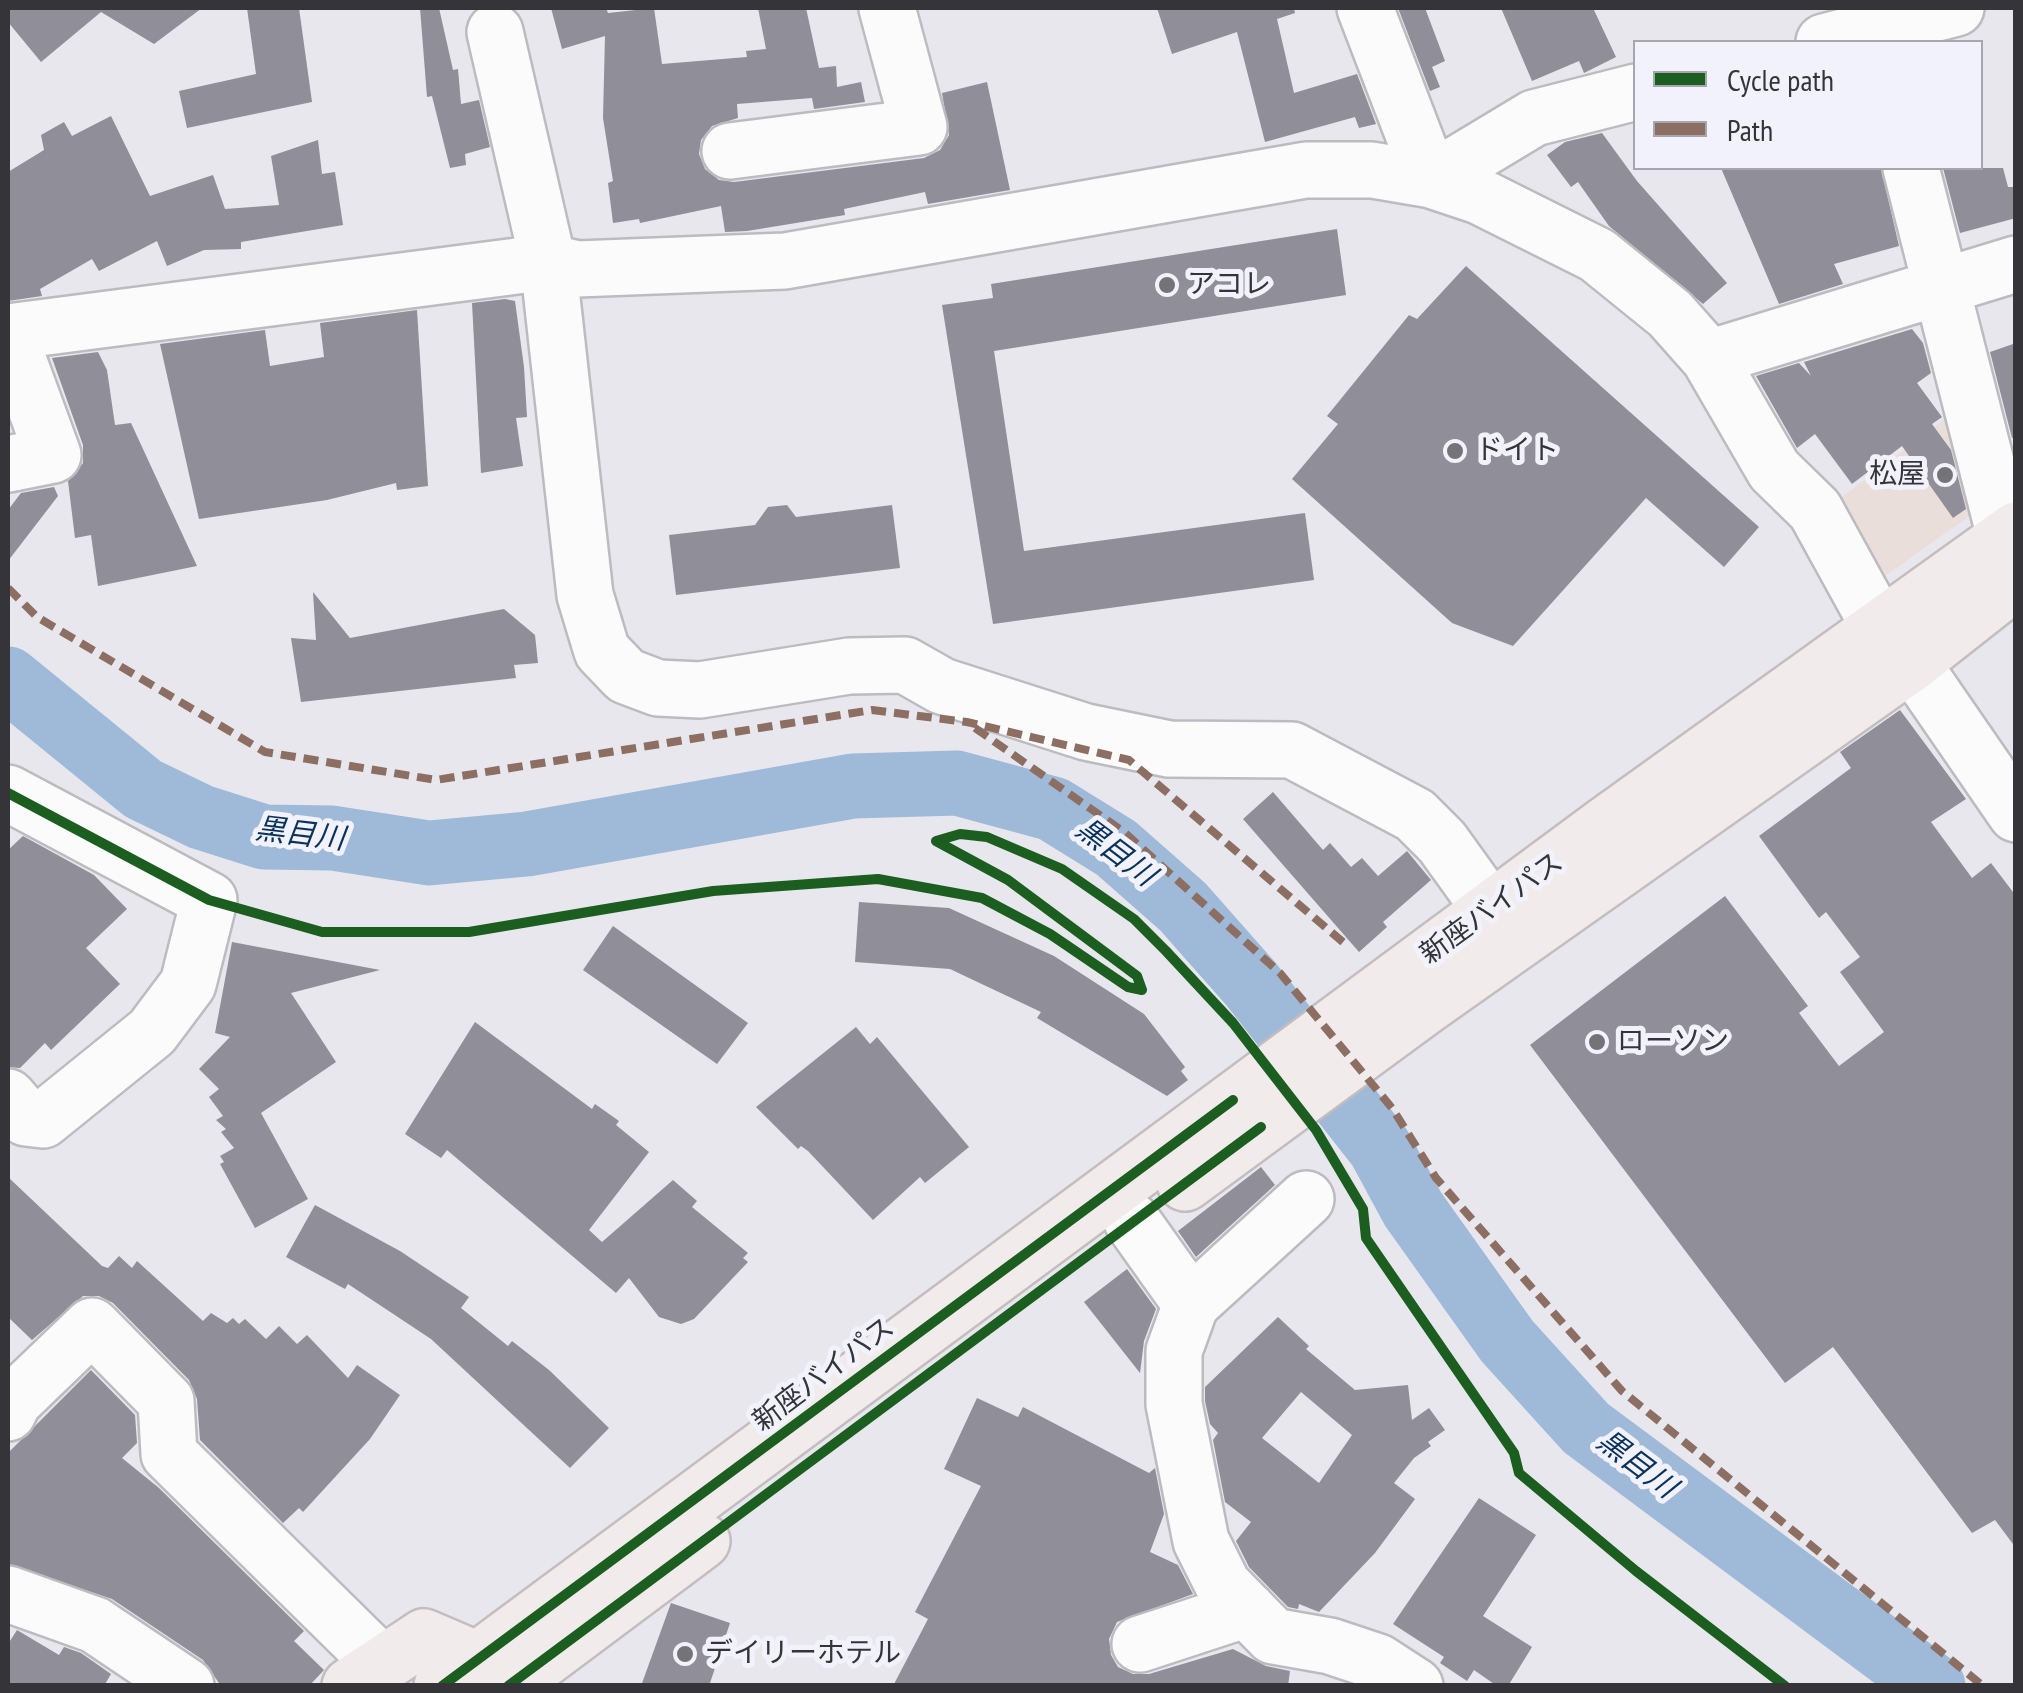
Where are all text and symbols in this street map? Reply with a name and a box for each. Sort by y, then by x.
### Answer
legend [1633,40,1983,170]
text: Cycle path [1727,60,1834,99]
text: Path [1727,110,1773,149]
place label: アコレ [1187,268,1271,302]
marker: アコレ [1156,274,1178,296]
place label: ドイト [1475,434,1559,468]
marker: ドイト [1444,440,1466,462]
place label: 松屋 [1869,458,1925,492]
marker: 松屋 [1934,464,1956,486]
water label: 黒目川 [253,812,347,858]
water label: 黒目川 [1068,812,1162,894]
street label: 新座バイパス [1414,846,1570,972]
place label: ローソン [1617,1025,1729,1059]
marker: ローソン [1586,1031,1608,1053]
street label: 新座バイパス [747,1311,901,1439]
water label: 黒目川 [1589,1424,1683,1506]
place label: デイリーホテル [705,1637,901,1671]
marker: デイリーホテル [674,1643,696,1665]

